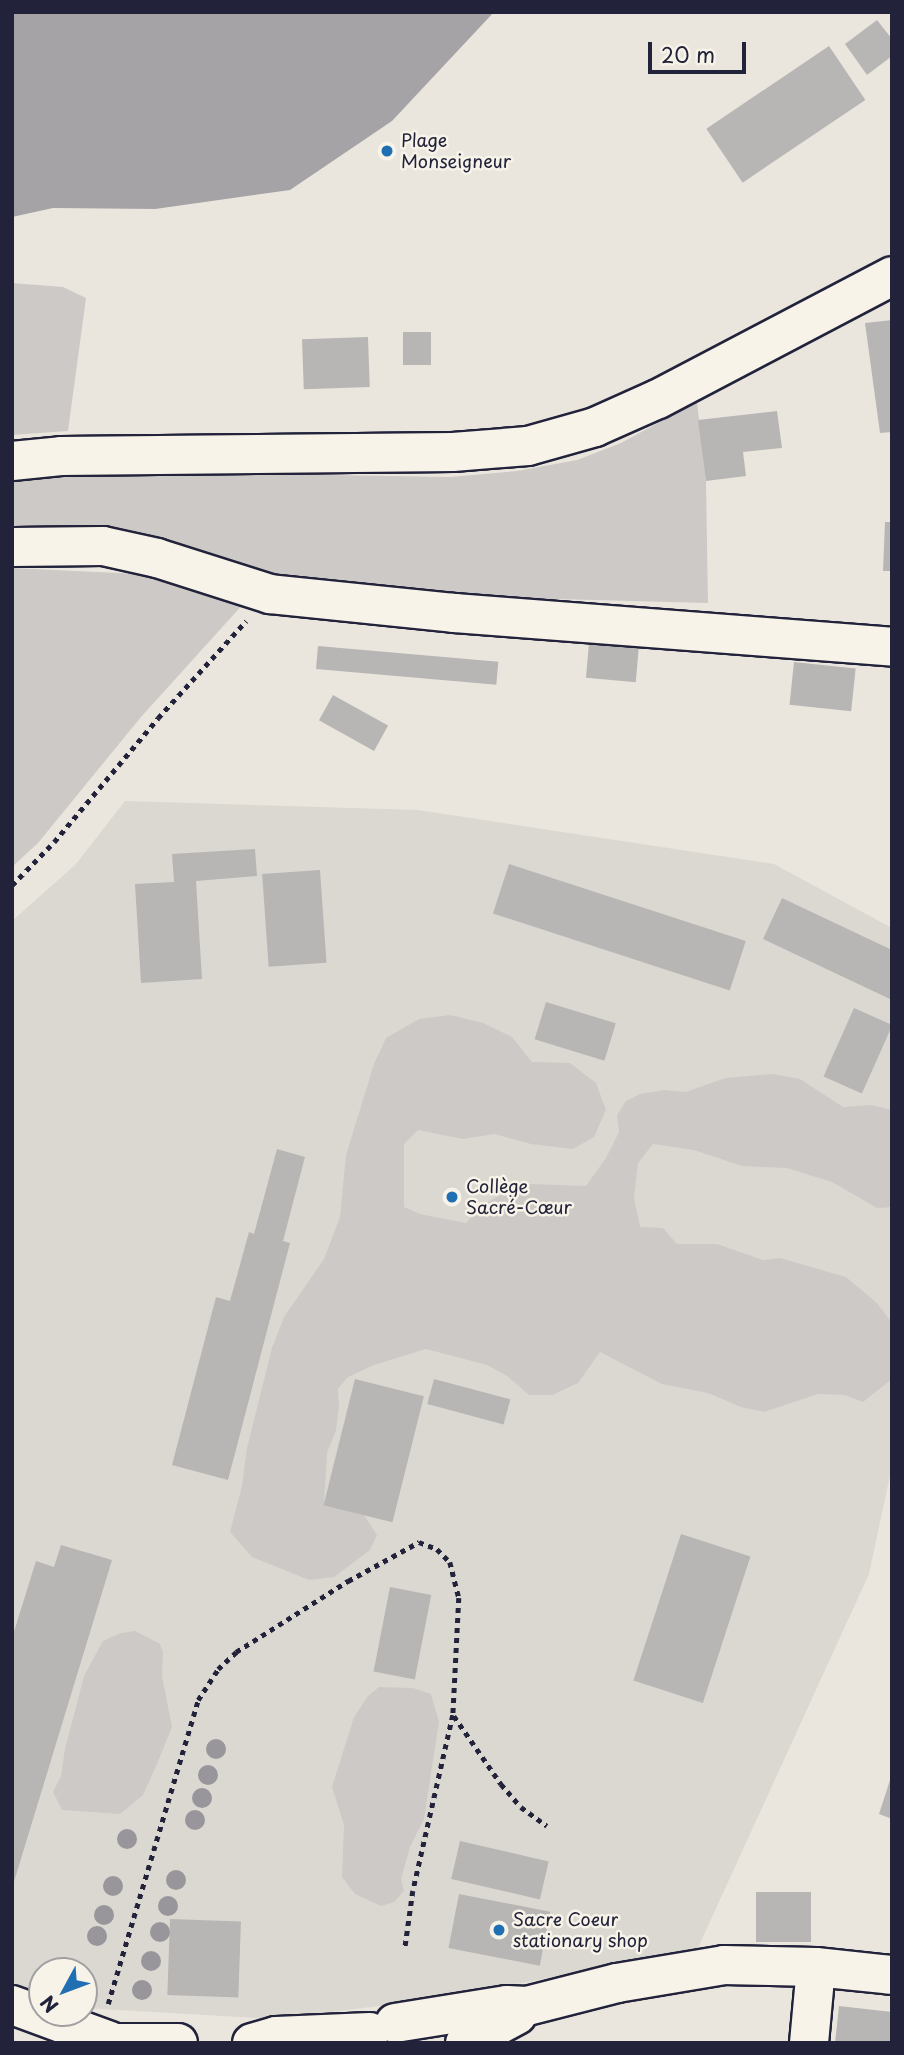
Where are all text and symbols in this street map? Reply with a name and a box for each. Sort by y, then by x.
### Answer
scale bar [652,28,750,72]
text: 20 m [661,38,715,70]
place label: Plage Monseigneur [401,130,511,172]
marker: Plage Monseigneur [379,143,395,159]
place label: Collège Sacré-Cœur [466,1176,572,1218]
marker: Collège Sacré-Cœur [444,1189,460,1205]
place label: Sacre Coeur stationary shop [513,1909,647,1952]
marker: Sacre Coeur stationary shop [491,1922,507,1938]
north arrow [28,1957,98,2027]
text: N [33,1990,64,2019]

